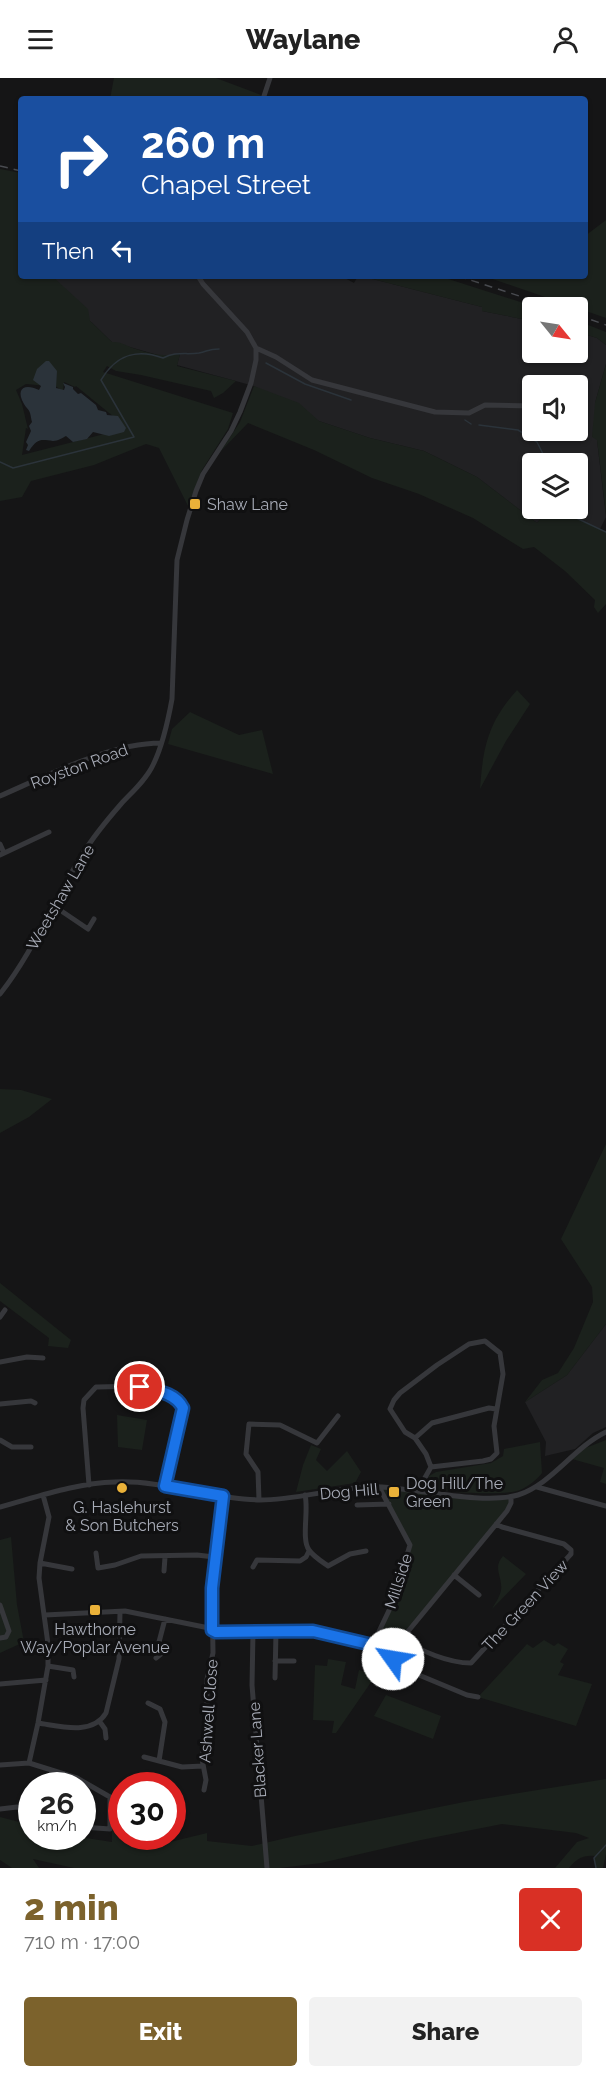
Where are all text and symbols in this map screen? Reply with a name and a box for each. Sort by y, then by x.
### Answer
icon: menu [24,23,57,56]
icon: person [549,23,582,56]
text: Waylane [246,24,360,55]
text: 260 m [141,119,265,168]
icon: right [42,120,120,198]
text: Chapel Street [141,169,311,200]
icon: left [106,234,139,267]
text: Then [42,238,94,264]
north arrow [522,297,588,363]
map controls [522,297,588,519]
button: sound [522,375,588,441]
button: layers [522,453,588,519]
place label: Shaw Lane [207,495,288,514]
marker: Shaw Lane [188,497,202,511]
street label: Royston Road [28,740,130,793]
street label: Weetshaw Lane [23,841,98,953]
pin [114,1361,165,1412]
icon: arrive [123,1370,156,1403]
place label: Dog Hill/The Green [406,1474,503,1511]
street label: Dog Hill [319,1479,380,1504]
marker: G. Haslehurst & Son Butchers [115,1481,129,1495]
marker: Dog Hill/The Green [387,1485,401,1499]
place label: G. Haslehurst & Son Butchers [65,1498,179,1535]
street label: Millside [381,1551,416,1611]
street label: The Green View [478,1556,572,1655]
marker: Hawthorne Way/Poplar Avenue [88,1603,102,1617]
place label: Hawthorne Way/Poplar Avenue [20,1620,170,1657]
position arrow [361,1627,425,1691]
street label: Ashwell Close [195,1659,222,1764]
street label: Blacker Lane [245,1701,270,1799]
speed limit sign: 30 [108,1772,186,1850]
text: 26 [39,1786,75,1821]
text: km/h [37,1817,77,1835]
text: 2 min [24,1886,119,1928]
button: close [519,1888,582,1951]
text: 710 m · 17:00 [24,1930,140,1954]
button: Exit [24,1997,297,2066]
button: Share [309,1997,582,2066]

